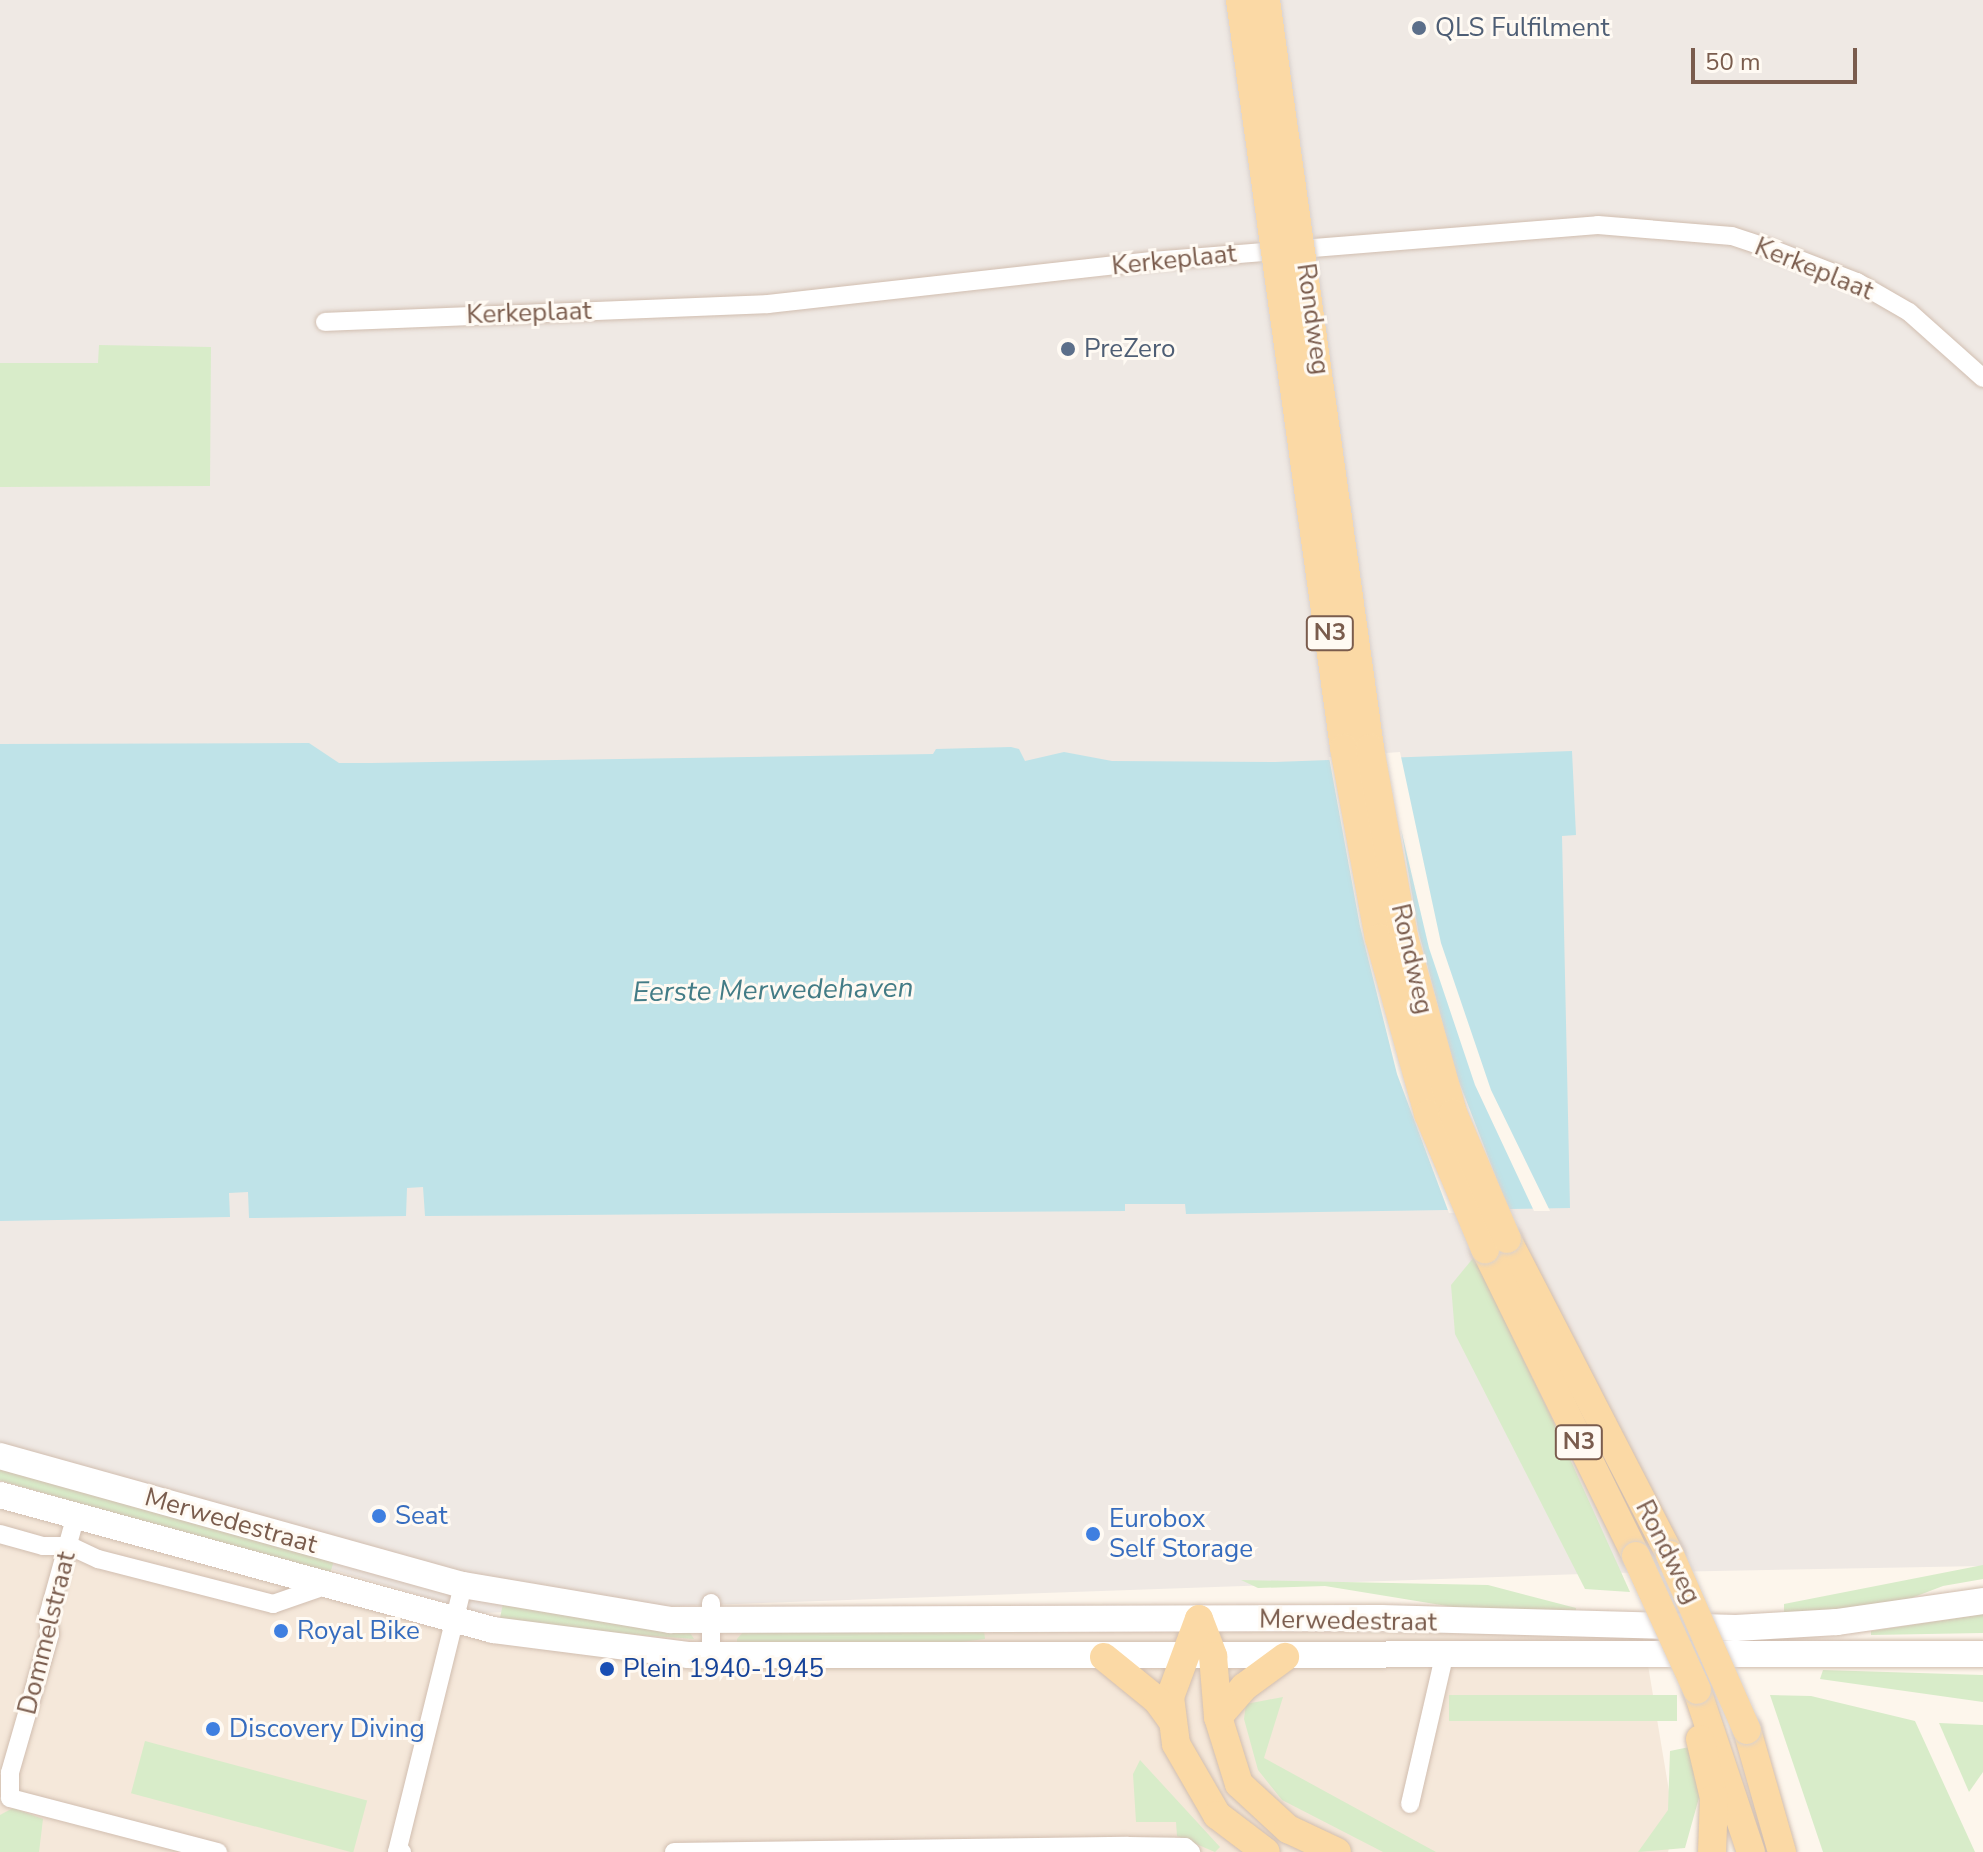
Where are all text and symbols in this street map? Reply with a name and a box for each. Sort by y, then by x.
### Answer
place label: QLS Fulfilment [1435,12,1610,44]
marker: QLS Fulfilment [1410,19,1428,37]
scale bar [1695,32,1861,82]
text: 50 m [1705,46,1761,78]
street label: Kerkeplaat [1750,231,1878,307]
street label: Kerkeplaat [1110,238,1238,282]
street label: Rondweg [1290,261,1336,377]
street label: Kerkeplaat [466,295,592,331]
place label: PreZero [1084,333,1176,365]
marker: PreZero [1059,340,1077,358]
road number: N3 [1304,613,1356,653]
street label: Rondweg [1384,901,1440,1017]
water label: Eerste Merwedehaven [632,971,914,1009]
road number: N3 [1553,1422,1605,1462]
street label: Merwedestraat [141,1481,321,1561]
street label: Rondweg [1629,1495,1707,1609]
place label: Seat [395,1500,448,1532]
place label: Eurobox Self Storage [1109,1503,1253,1564]
marker: Seat [370,1507,388,1525]
marker: Eurobox Self Storage [1084,1525,1102,1543]
street label: Dommelstraat [12,1548,82,1718]
street label: Merwedestraat [1259,1604,1437,1638]
place label: Royal Bike [297,1615,420,1647]
marker: Royal Bike [272,1622,290,1640]
place label: Plein 1940-1945 [623,1653,824,1685]
marker: Plein 1940-1945 [598,1660,616,1678]
place label: Discovery Diving [229,1713,425,1745]
marker: Discovery Diving [204,1720,222,1738]

